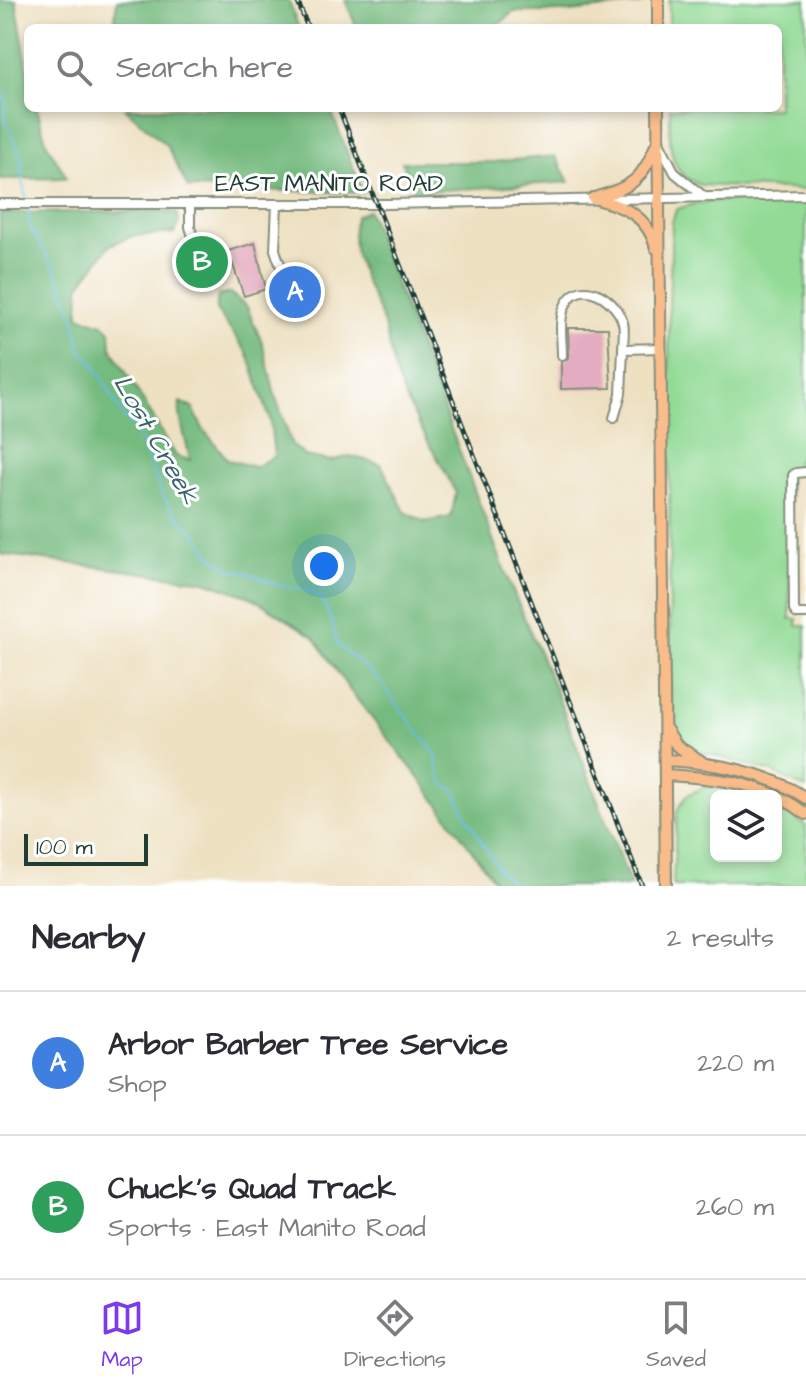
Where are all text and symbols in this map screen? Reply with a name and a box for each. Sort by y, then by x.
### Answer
search box [24,24,782,112]
icon: search [52,46,96,90]
text: Search here [116,47,293,89]
street label: EAST MANITO ROAD [215,167,443,201]
pin: B [176,232,228,292]
pin: A [269,262,321,322]
water label: Lost Creek [105,368,208,512]
your location [304,546,344,586]
map controls [710,790,782,862]
button: layers [710,790,782,862]
scale bar [24,830,148,866]
text: 100 m [36,832,93,863]
text: Nearby [32,914,146,962]
text: 2 results [666,920,774,956]
text: Arbor Barber Tree Service [108,1024,508,1066]
text: A [50,1045,66,1081]
text: 220 m [697,1045,774,1081]
text: Shop [108,1066,167,1102]
text: Chuck's Quad Track [108,1168,396,1210]
text: B [49,1189,67,1225]
text: 260 m [696,1189,774,1225]
text: Sports · East Manito Road [108,1210,426,1246]
tab: Map [100,1296,144,1375]
tab: Directions [344,1296,446,1375]
tab: Saved [646,1296,706,1375]

